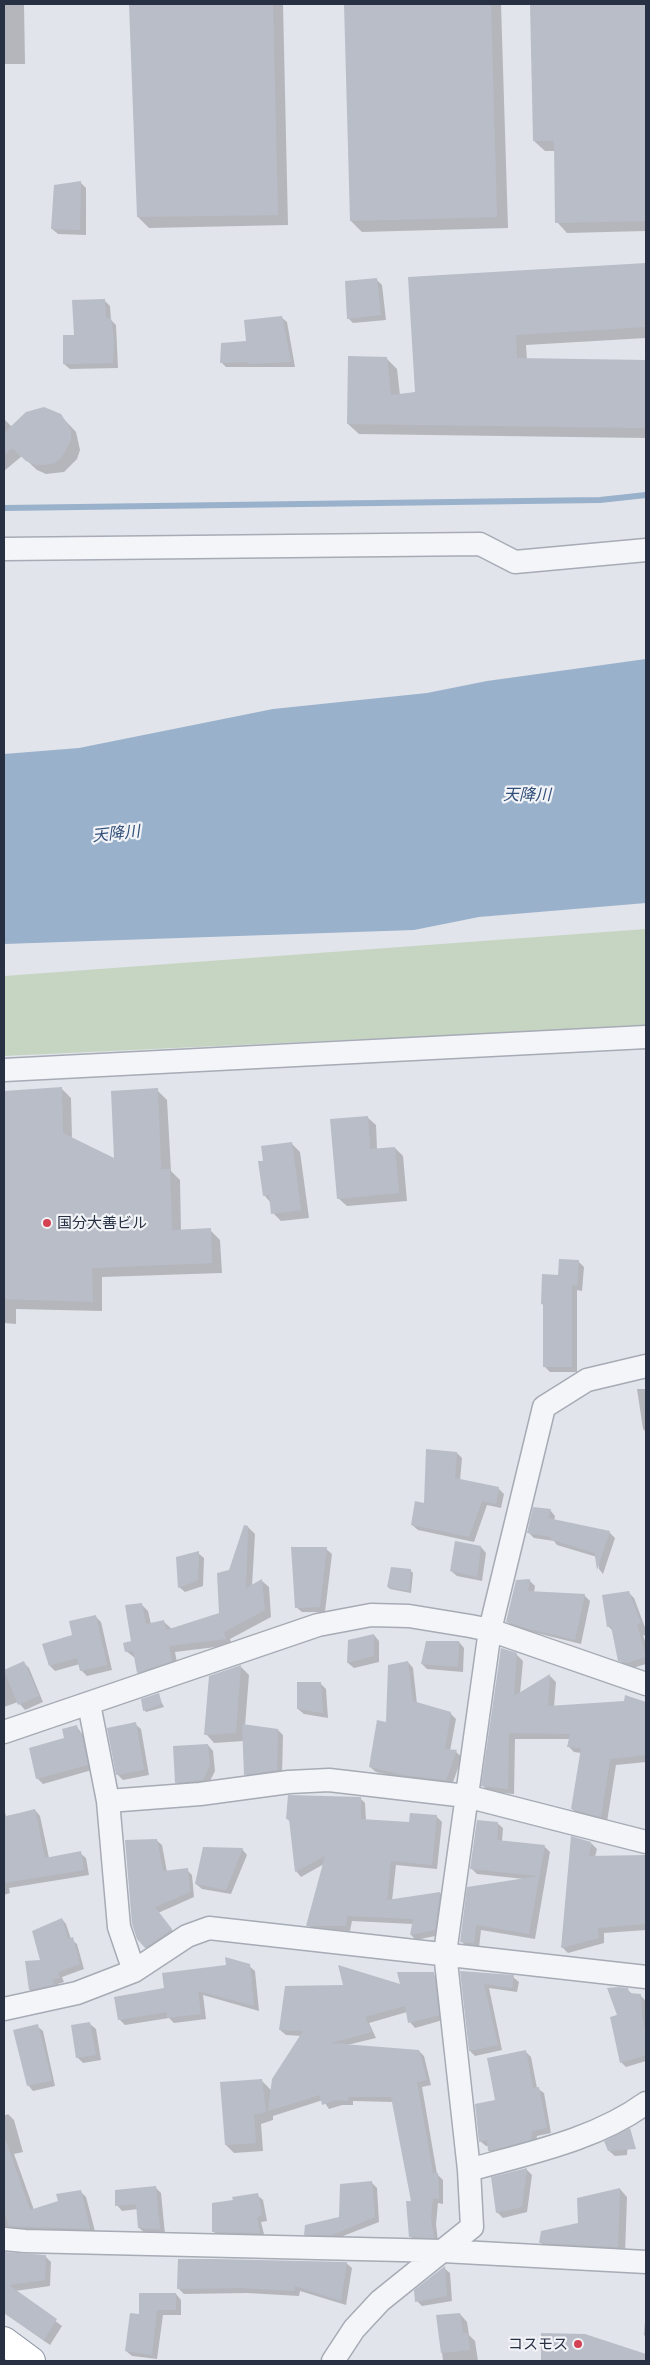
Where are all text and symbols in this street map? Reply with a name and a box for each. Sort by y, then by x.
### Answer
water label: 天降川 [503,785,551,805]
water label: 天降川 [91,822,141,846]
place label: 国分大善ビル [57,1214,147,1232]
marker: 国分大善ビル [41,1217,53,1229]
place label: コスモス [508,2335,568,2353]
marker: コスモス [572,2338,584,2350]

